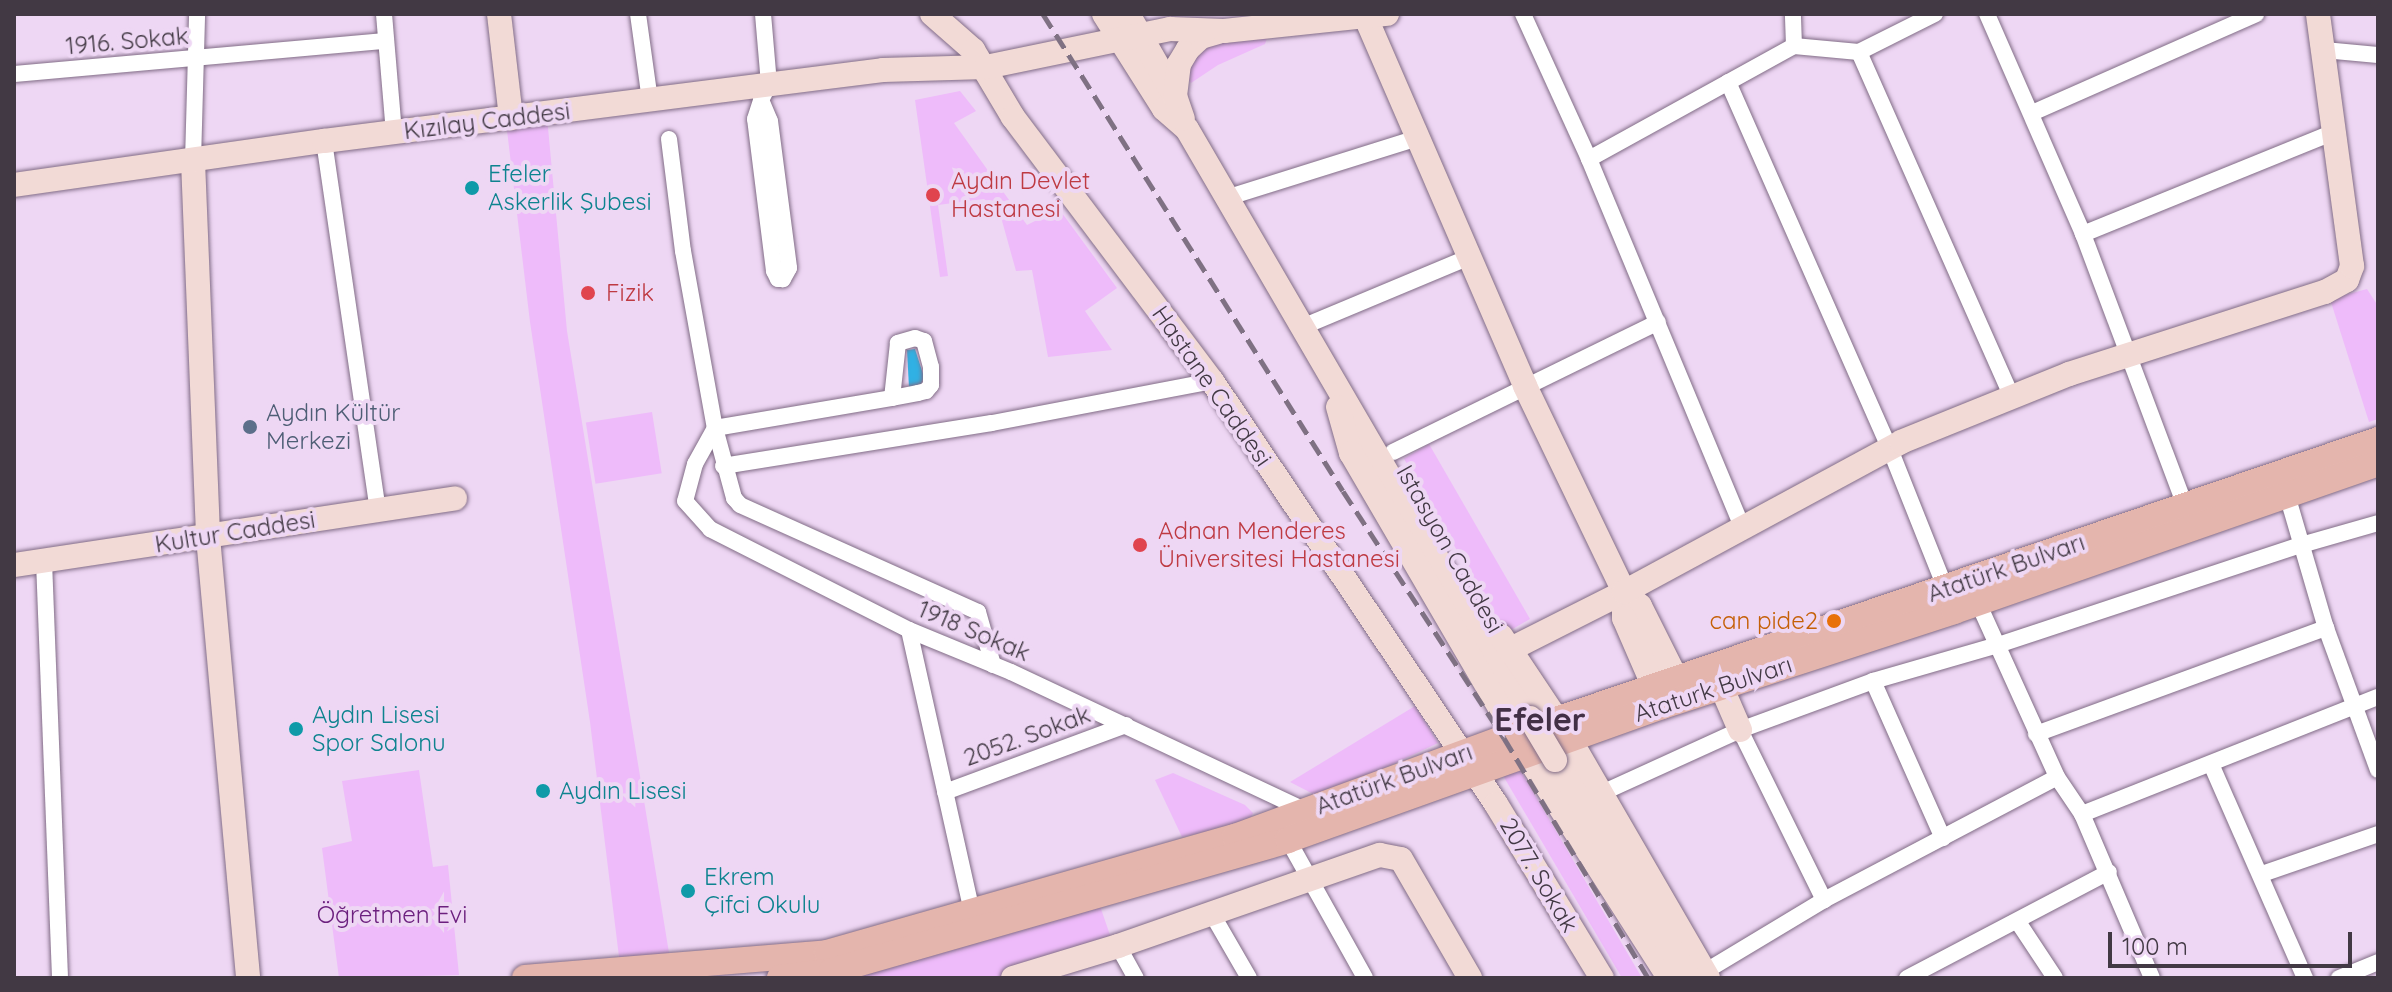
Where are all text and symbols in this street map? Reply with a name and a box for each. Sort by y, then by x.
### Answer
street label: 1916. Sokak [64,21,190,61]
street label: Kızılay Caddesi [402,97,572,145]
place label: Efeler Askerlik Şubesi [488,160,652,216]
place label: Aydın Devlet Hastanesi [951,167,1090,223]
marker: Efeler Askerlik Şubesi [463,179,481,197]
marker: Aydın Devlet Hastanesi [922,184,944,206]
place label: Fizik [606,279,654,307]
marker: Fizik [577,282,599,304]
street label: Hastane Caddesi [1146,300,1278,472]
place label: Aydın Kültür Merkezi [266,399,401,455]
marker: Aydın Kültür Merkezi [241,418,259,436]
street label: Istasyon Caddesi [1390,460,1510,638]
street label: Kultur Caddesi [153,505,317,559]
place label: Adnan Menderes Üniversitesi Hastanesi [1158,517,1400,573]
street label: Atatürk Bulvarı [1924,528,2088,608]
marker: Adnan Menderes Üniversitesi Hastanesi [1129,534,1151,556]
street label: 1918 Sokak [914,595,1034,667]
place label: can pide2 [1710,607,1818,635]
marker: can pide2 [1825,612,1843,630]
street label: Ataturk Bulvarı [1630,650,1796,728]
street label: 2052. Sokak [960,700,1094,772]
district label: Efeler [1494,700,1586,738]
place label: Aydın Lisesi Spor Salonu [312,701,446,757]
marker: Aydın Lisesi Spor Salonu [287,720,305,738]
street label: Atatürk Bulvarı [1312,737,1476,821]
place label: Aydın Lisesi [559,777,687,805]
marker: Aydın Lisesi [534,782,552,800]
street label: 2077. Sokak [1494,813,1584,937]
place label: Ekrem Çifci Okulu [704,863,820,919]
marker: Ekrem Çifci Okulu [679,882,697,900]
park label: Öğretmen Evi [317,901,467,929]
scale bar [2112,916,2356,966]
text: 100 m [2122,931,2188,961]

